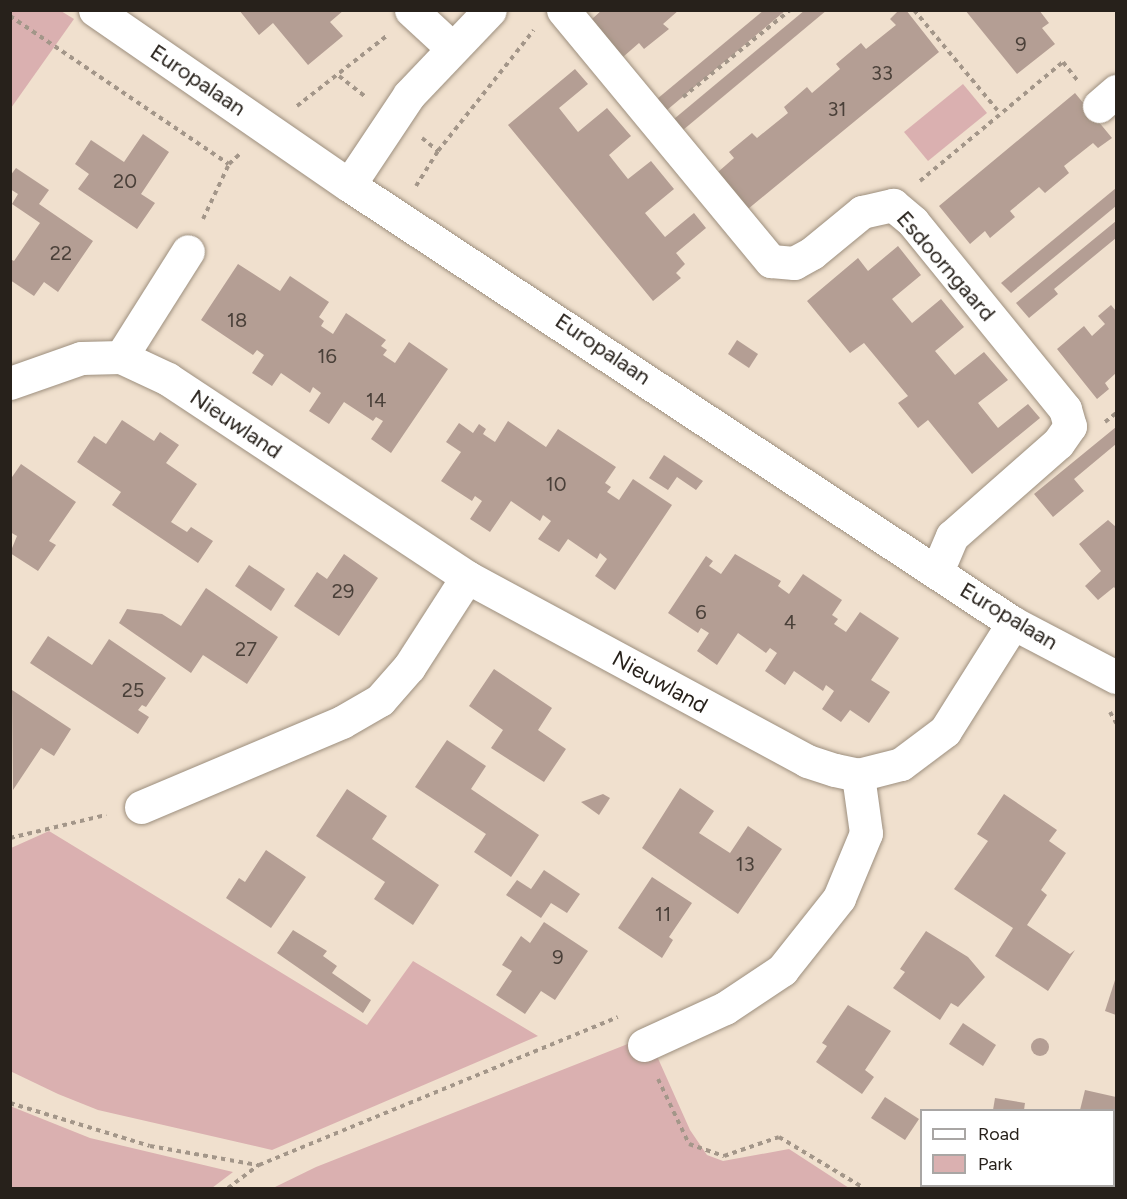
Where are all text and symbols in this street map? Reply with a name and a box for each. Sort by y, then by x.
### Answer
house number: 9 [1015,32,1027,56]
street label: Europalaan [145,39,251,121]
house number: 33 [871,61,893,85]
house number: 31 [827,97,847,121]
house number: 20 [113,169,137,193]
street label: Esdoorngaard [891,206,1001,326]
house number: 22 [50,241,72,265]
house number: 18 [227,308,247,332]
street label: Europalaan [550,308,656,390]
house number: 16 [317,344,337,368]
street label: Nieuwland [185,384,287,464]
house number: 14 [366,388,386,412]
house number: 10 [545,472,567,496]
street label: Europalaan [955,577,1063,655]
house number: 29 [332,579,354,603]
house number: 6 [695,600,707,624]
house number: 4 [784,610,796,634]
house number: 27 [235,637,257,661]
street label: Nieuwland [608,645,712,719]
house number: 25 [122,678,144,702]
house number: 13 [735,852,755,876]
house number: 11 [655,902,671,926]
house number: 9 [552,945,564,969]
legend [920,1109,1115,1187]
text: Road [978,1123,1019,1145]
text: Park [978,1153,1012,1175]

